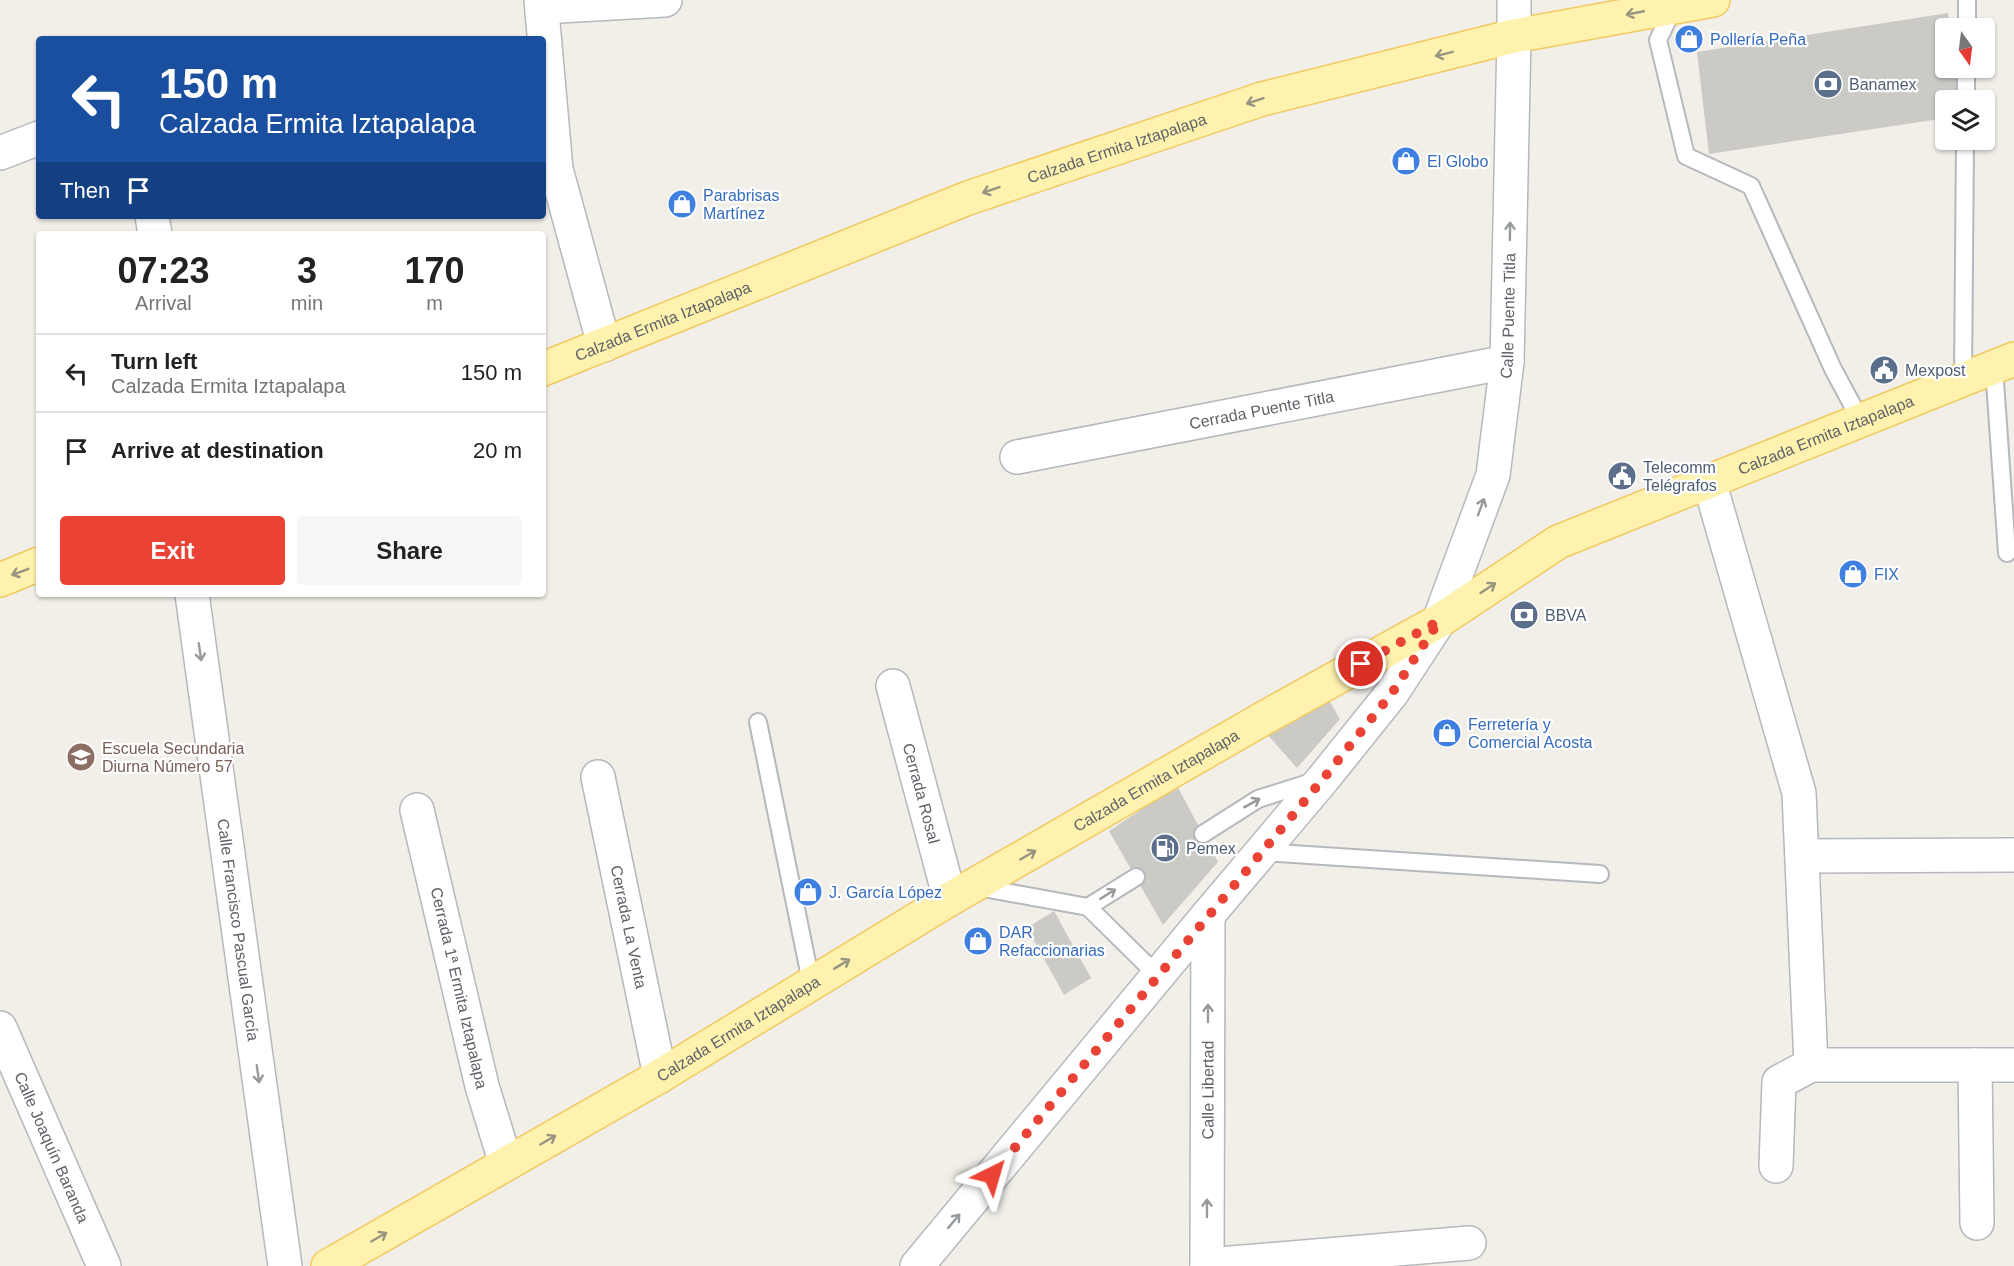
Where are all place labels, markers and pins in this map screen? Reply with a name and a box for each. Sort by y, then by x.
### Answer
shop icon: Pollería Peña [1673,23,1705,55]
place label: Pollería Peña [1710,31,1806,48]
bank icon: Banamex [1812,68,1844,100]
place label: Banamex [1849,76,1917,93]
shop icon: El Globo [1390,145,1422,177]
place label: El Globo [1427,153,1488,170]
place label: Parabrisas Martínez [703,187,779,222]
shop icon: Parabrisas Martínez [666,188,698,220]
public building icon: Mexpost [1868,354,1900,386]
place label: Mexpost [1905,362,1966,379]
place label: Telecomm Telégrafos [1643,459,1717,494]
public building icon: Telecomm Telégrafos [1606,460,1638,492]
shop icon: FIX [1837,558,1869,590]
place label: FIX [1874,566,1899,583]
bank icon: BBVA [1508,599,1540,631]
place label: BBVA [1545,607,1587,624]
pin [1335,638,1386,689]
place label: Ferretería y Comercial Acosta [1468,716,1593,751]
shop icon: Ferretería y Comercial Acosta [1431,717,1463,749]
place label: Escuela Secundaria Diurna Número 57 [102,740,244,775]
school or university icon: Escuela Secundaria Diurna Número 57 [65,741,97,773]
fuel station icon: Pemex [1149,832,1181,864]
place label: Pemex [1186,840,1236,857]
shop icon: J. García López [792,876,824,908]
place label: J. García López [829,884,942,901]
place label: DAR Refaccionarias [999,924,1105,959]
shop icon: DAR Refaccionarias [962,925,994,957]

